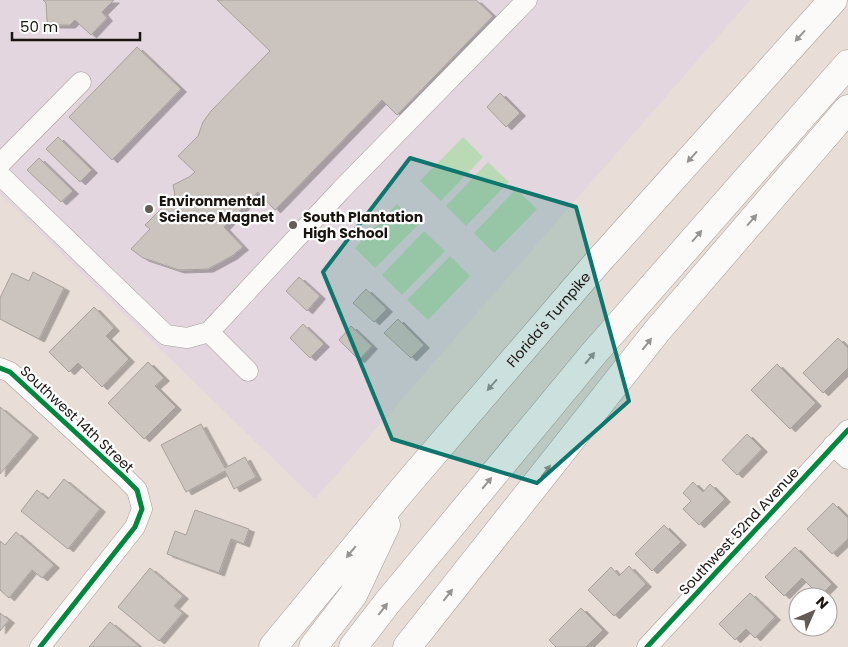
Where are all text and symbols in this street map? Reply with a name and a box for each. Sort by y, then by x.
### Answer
scale bar [12,10,140,42]
text: 50 m [20,16,58,37]
one-way arrow [794,30,806,42]
one-way arrow [686,151,698,163]
place label: Environmental Science Magnet [159,191,274,227]
marker: Environmental Science Magnet [143,203,155,215]
place label: South Plantation High School [303,207,423,243]
one-way arrow [747,214,758,227]
marker: South Plantation High School [287,219,299,231]
one-way arrow [691,230,703,242]
street label: Florida's Turnpike [502,267,595,372]
one-way arrow [641,338,652,351]
one-way arrow [584,352,595,364]
street label: Southwest 14th Street [16,361,138,477]
one-way arrow [487,378,498,391]
street label: Southwest 52nd Avenue [674,462,804,599]
one-way arrow [540,465,551,478]
one-way arrow [481,477,492,490]
one-way arrow [345,546,357,558]
north arrow [788,587,838,637]
one-way arrow [442,589,453,602]
text: N [811,592,833,614]
one-way arrow [378,603,389,616]

